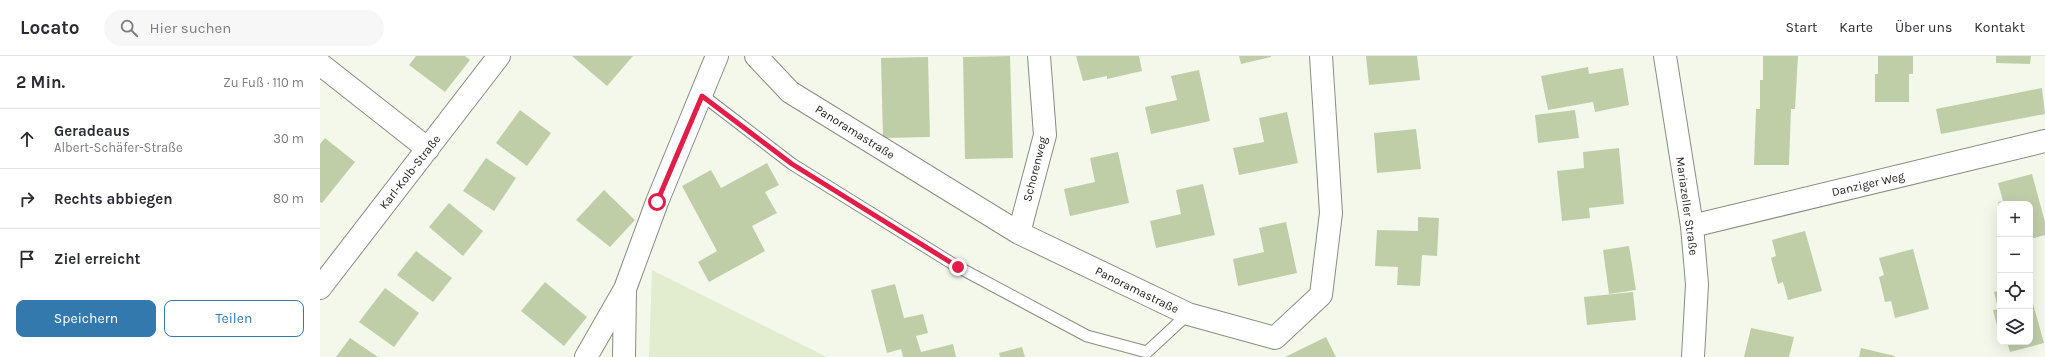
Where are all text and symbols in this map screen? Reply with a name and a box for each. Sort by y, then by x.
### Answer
search box [104,10,384,46]
text: Locato [20,17,80,39]
icon: search [118,17,140,39]
text: Hier suchen [150,19,231,37]
text: Start [1785,19,1817,36]
text: Karte [1839,19,1873,36]
text: Über uns [1895,19,1952,36]
text: Kontakt [1974,19,2025,36]
text: 2 Min. [16,72,65,92]
text: Zu Fuß · 110 m [223,75,304,90]
street label: Panoramastraße [813,102,897,162]
text: Geradeaus [54,122,130,140]
icon: ahead [16,128,38,150]
text: 30 m [273,131,304,146]
street label: Karl-Kolb-Straße [377,132,443,212]
street label: Schorenweg [1020,135,1050,203]
text: Albert-Schäfer-Straße [54,140,183,155]
street label: Mariazeller Straße [1673,156,1701,256]
street label: Danziger Weg [1830,169,1906,199]
icon: right [16,188,38,210]
text: Rechts abbiegen [54,190,173,208]
text: 80 m [273,191,304,206]
route start [648,193,666,211]
map controls [1997,201,2033,345]
button: + [1997,201,2033,237]
button: − [1997,237,2033,273]
icon: arrive [16,248,38,270]
text: Ziel erreicht [54,250,140,268]
route end [949,258,967,276]
street label: Panoramastraße [1093,264,1181,316]
button: locate [1997,273,2033,309]
button: Speichern [16,300,156,337]
button: Teilen [164,300,304,337]
button: layers [1997,309,2033,345]

